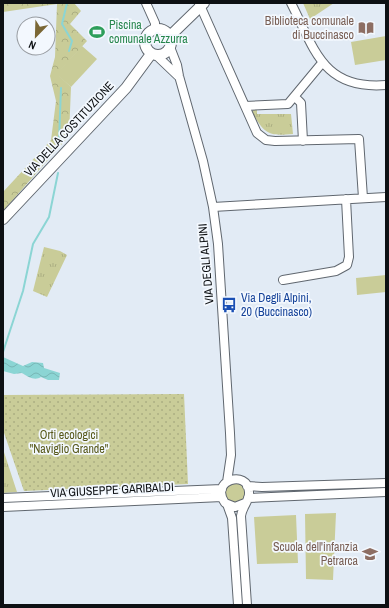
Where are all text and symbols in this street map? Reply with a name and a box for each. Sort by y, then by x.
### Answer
place label: Biblioteca comunale di Buccinasco [265,13,354,43]
north arrow [16,16,56,56]
place label: Piscina comunale Azzurra [109,17,188,47]
library icon: Biblioteca comunale di Buccinasco [357,19,375,37]
sports icon: Piscina comunale Azzurra [88,23,106,41]
text: N [26,37,38,53]
street label: VIA DELLA COSTITUZIONE [21,78,117,180]
street label: VIA DEGLI ALPINI [195,223,217,305]
place label: Via Degli Alpini, 20 (Buccinasco) [241,290,312,320]
bus stop icon: Via Degli Alpini, 20 (Buccinasco) [220,296,238,314]
park label: Orti ecologici "Naviglio Grande" [30,427,109,457]
street label: VIA GIUSEPPE GARIBALDI [50,479,174,501]
place label: Scuola dell'infanzia Petrarca [273,539,359,569]
school or university icon: Scuola dell'infanzia Petrarca [361,545,379,563]

